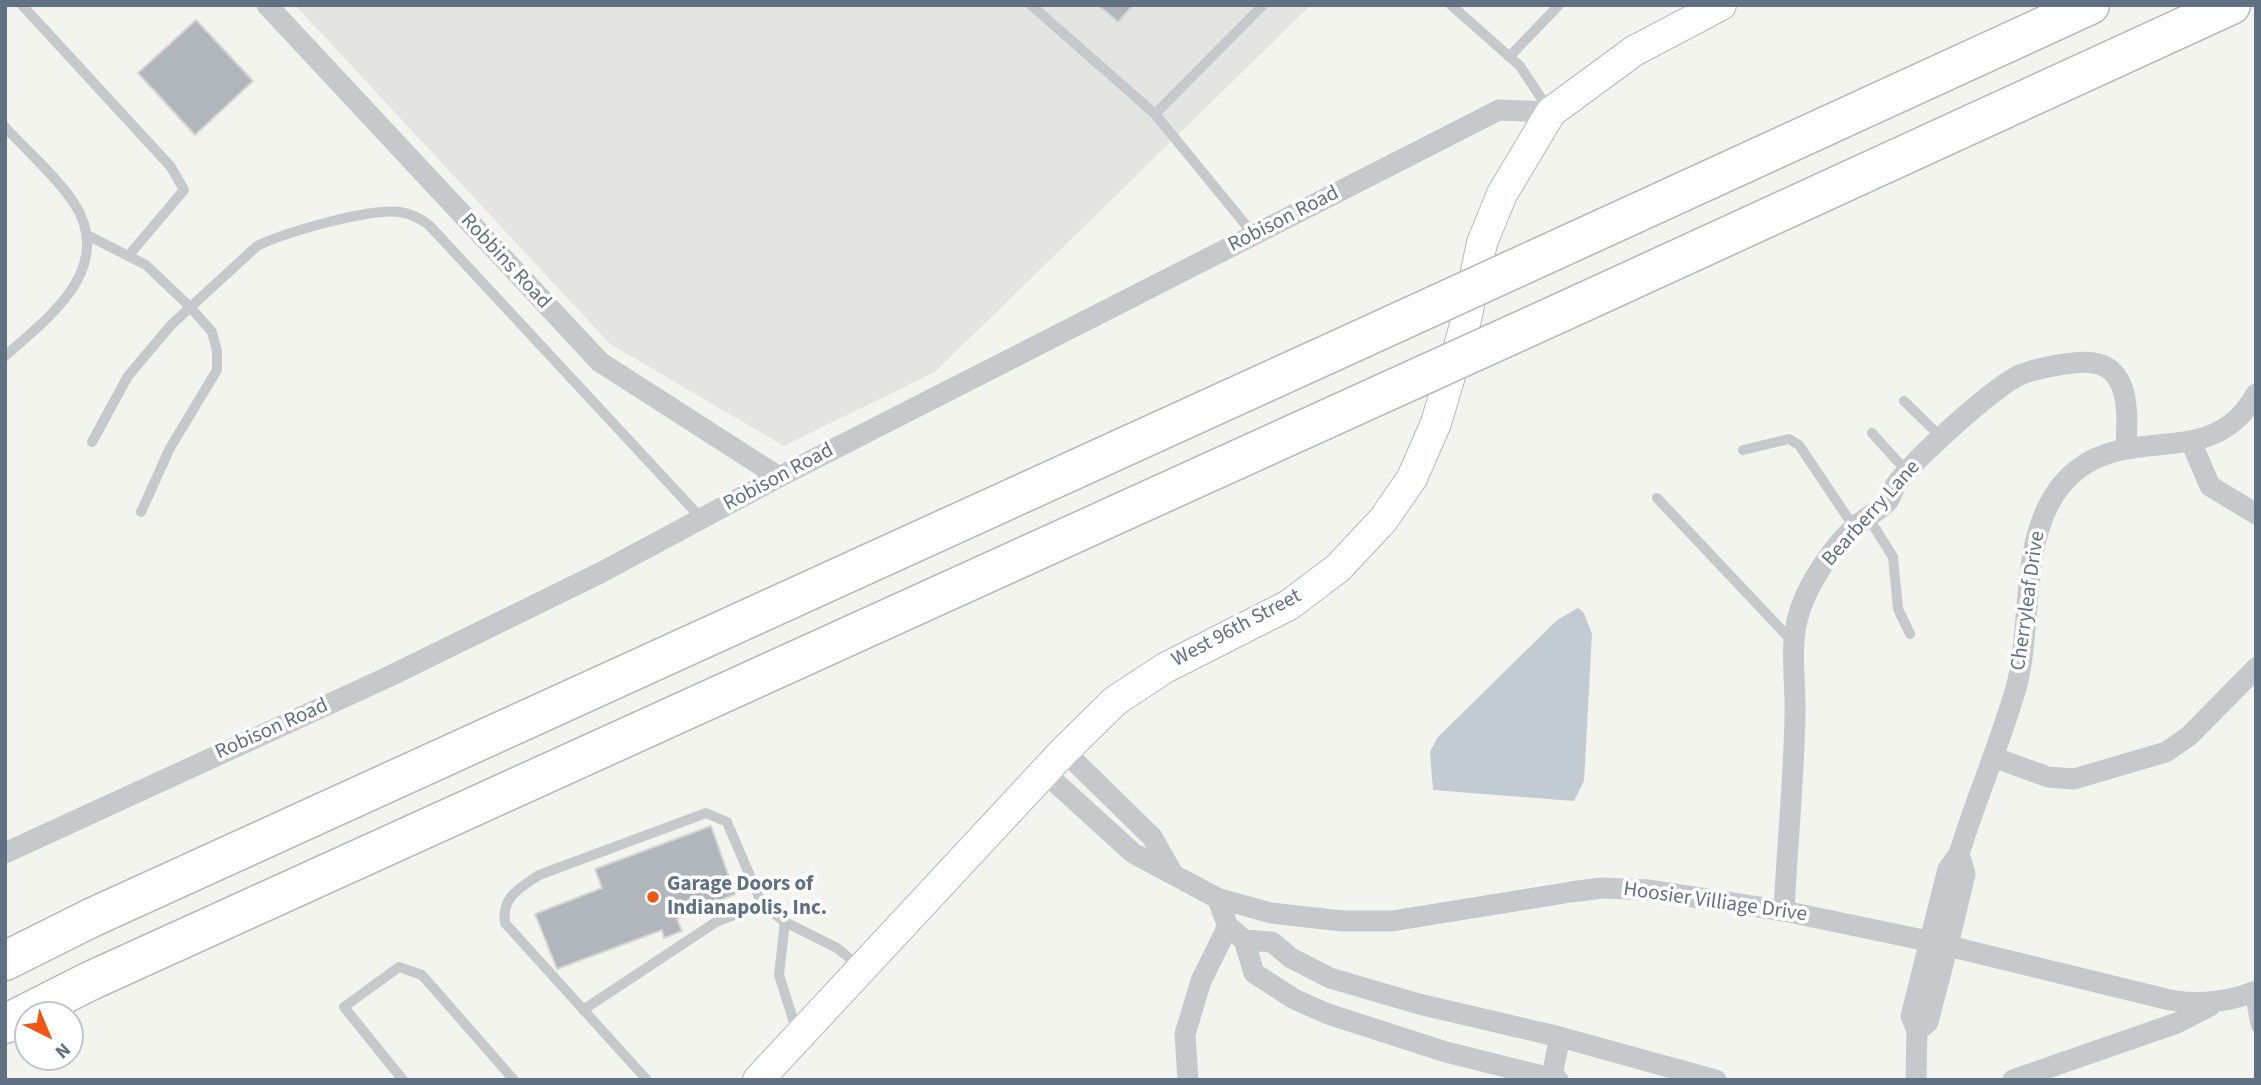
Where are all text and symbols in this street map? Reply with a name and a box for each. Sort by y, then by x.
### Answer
street label: Robison Road [1224,181,1344,259]
street label: Robbins Road [455,209,555,315]
street label: Robison Road [720,439,838,517]
street label: Bearberry Lane [1818,456,1926,572]
street label: Cherryleaf Drive [2007,530,2051,672]
street label: West 96th Street [1168,584,1306,674]
street label: Robison Road [212,694,332,766]
place label: Garage Doors of Indianapolis, Inc. [667,872,827,922]
street label: Hoosier Villiage Drive [1622,878,1808,928]
marker: Garage Doors of Indianapolis, Inc. [645,889,661,905]
north arrow [14,1001,84,1071]
text: N [48,1036,76,1064]

